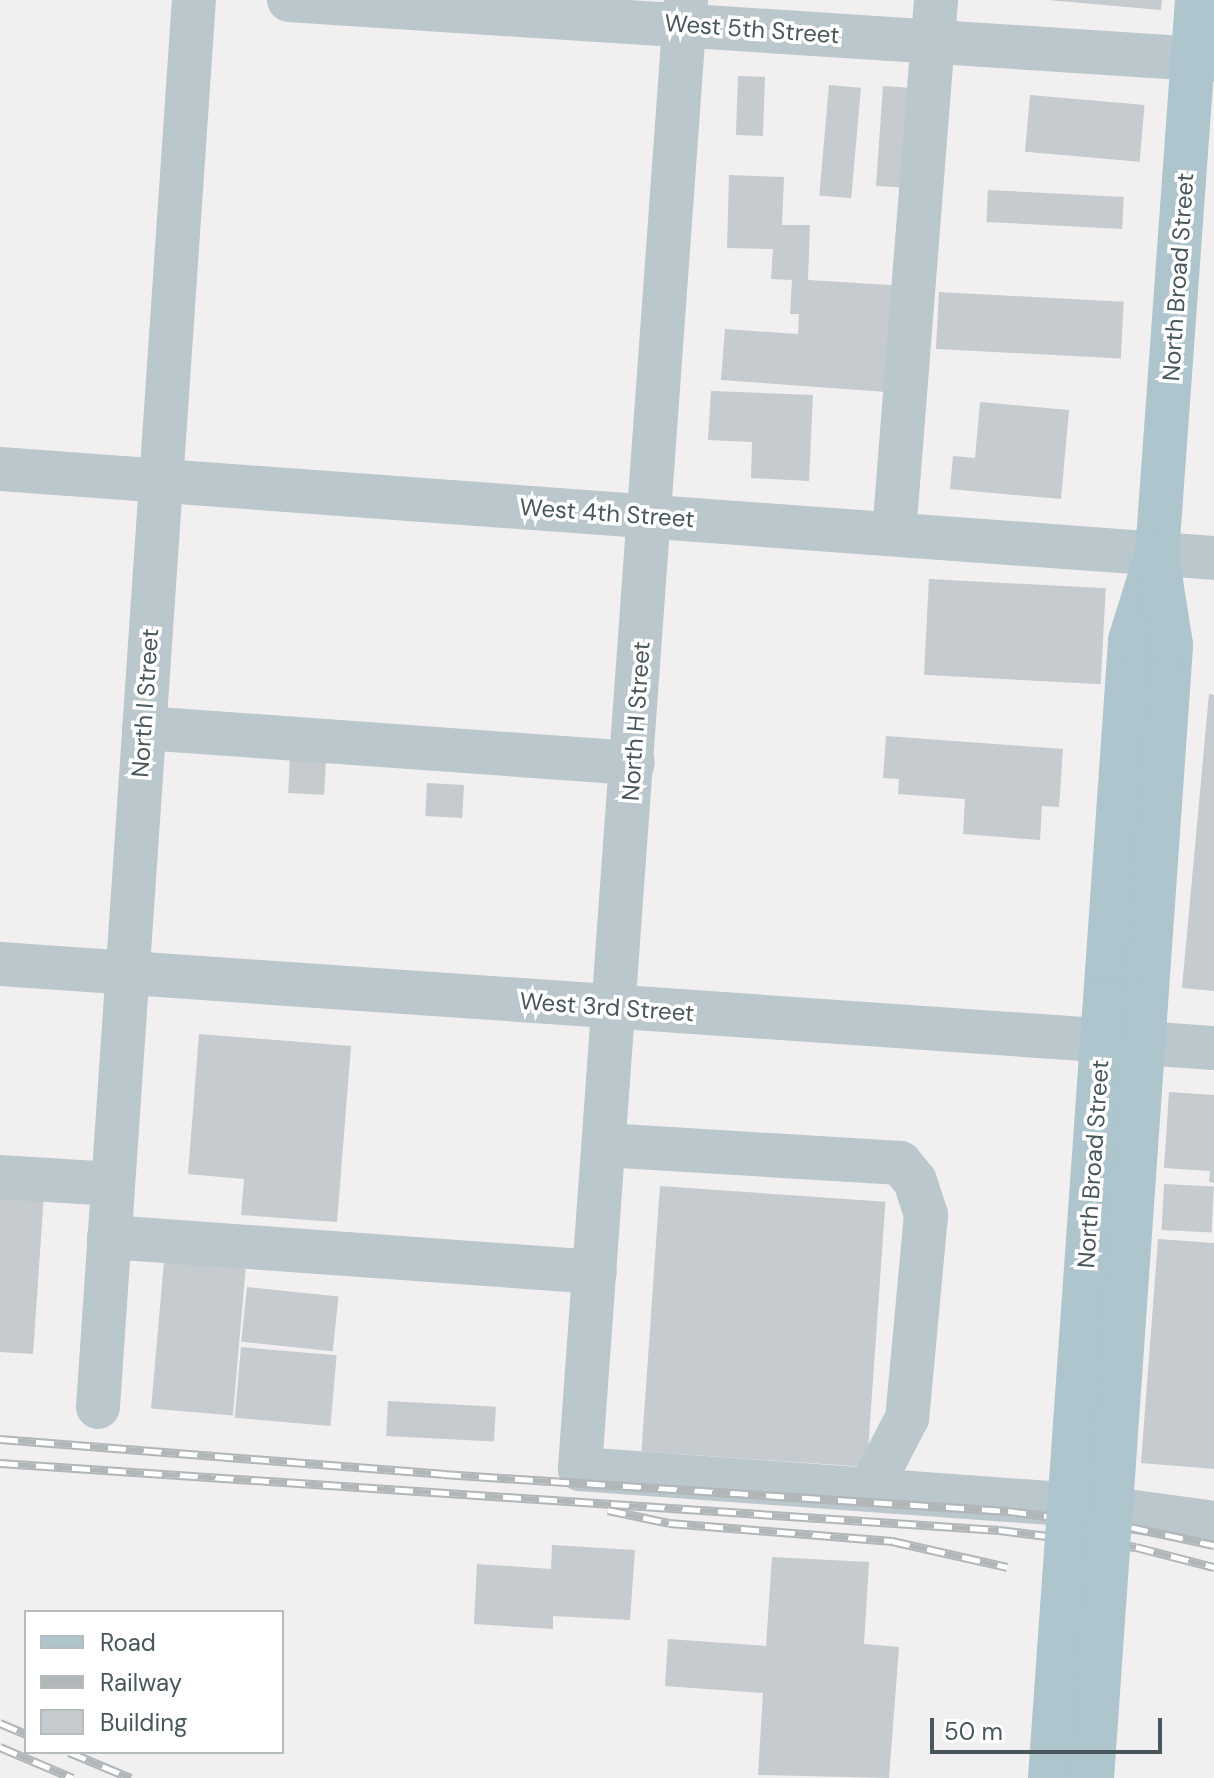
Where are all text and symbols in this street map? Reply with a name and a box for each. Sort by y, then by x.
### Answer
street label: West 5th Street [664,9,840,49]
street label: North Broad Street [1156,172,1200,382]
street label: West 4th Street [519,493,695,533]
street label: North I Street [125,628,165,778]
street label: North H Street [616,640,656,802]
street label: West 3rd Street [519,987,695,1027]
street label: North Broad Street [1071,1059,1115,1269]
legend [24,1610,284,1754]
text: Road [100,1627,156,1658]
text: Railway [100,1667,182,1698]
scale bar [934,1702,1166,1752]
text: Building [100,1707,187,1738]
text: 50 m [944,1716,1003,1747]

